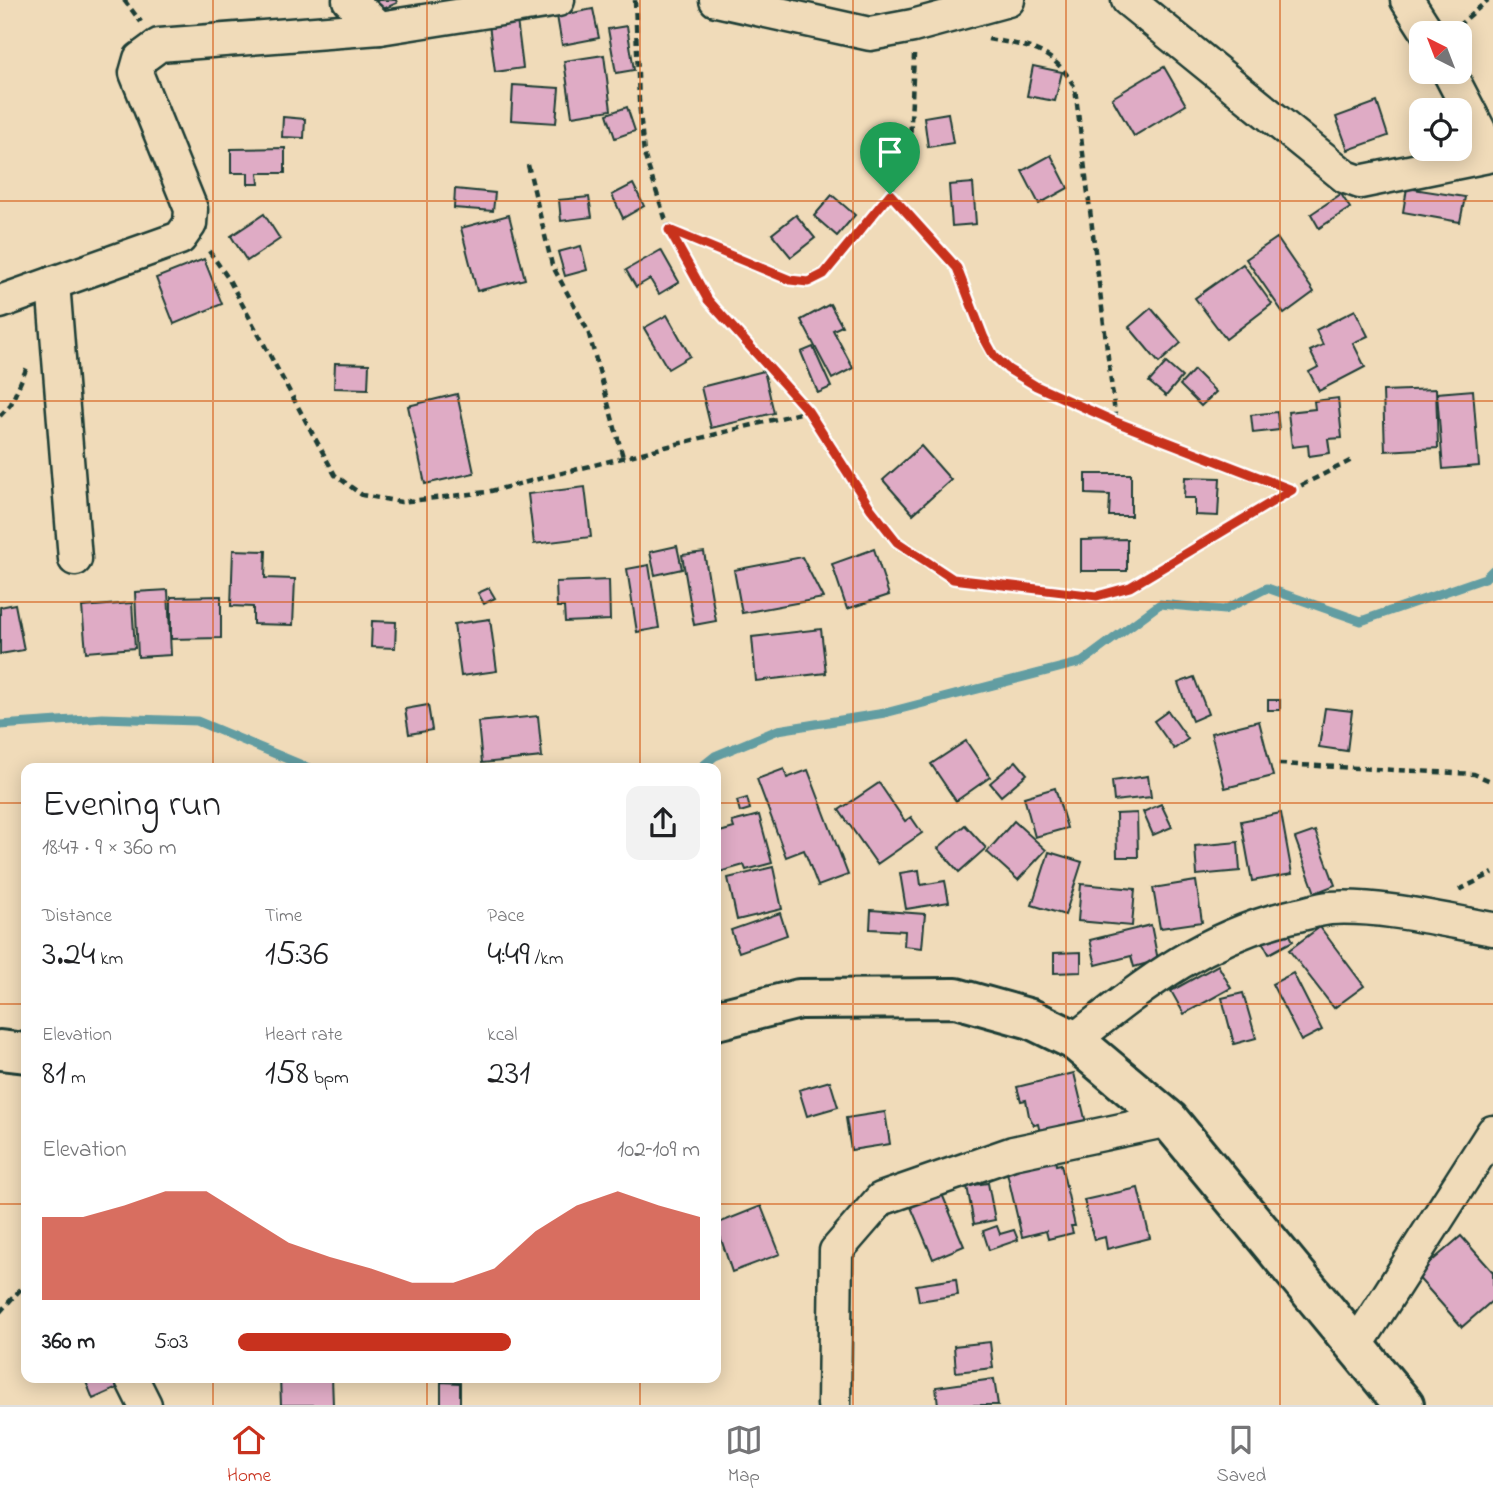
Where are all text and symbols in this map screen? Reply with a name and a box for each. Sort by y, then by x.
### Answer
north arrow [1409,21,1472,84]
map controls [1409,21,1472,161]
button: locate [1409,98,1472,161]
pin [860,122,920,194]
icon: arrive [871,133,909,171]
text: Evening run [42,778,221,834]
button: share [626,786,700,860]
text: 18:47 · 9 × 360 m [42,832,177,865]
text: Distance [42,903,112,930]
text: Time [265,903,302,930]
text: Pace [487,903,524,930]
text: 3.24 [42,930,95,981]
text: 15:36 [265,930,329,981]
text: 4:49 [487,930,530,981]
text: km [95,946,123,973]
text: /km [530,946,563,973]
text: Elevation [42,1022,112,1049]
text: Heart rate [265,1022,343,1049]
text: kcal [487,1022,518,1049]
text: 81 [42,1049,66,1100]
text: 158 [265,1049,309,1100]
text: 231 [487,1049,530,1100]
text: m [66,1065,86,1092]
text: bpm [309,1065,349,1092]
text: Elevation [42,1134,127,1167]
text: 102–109 m [617,1134,700,1167]
text: 360 m [42,1326,95,1359]
text: 5:03 [154,1326,189,1359]
tab: Home [227,1421,271,1490]
tab: Map [725,1421,763,1490]
tab: Saved [1217,1421,1266,1490]

